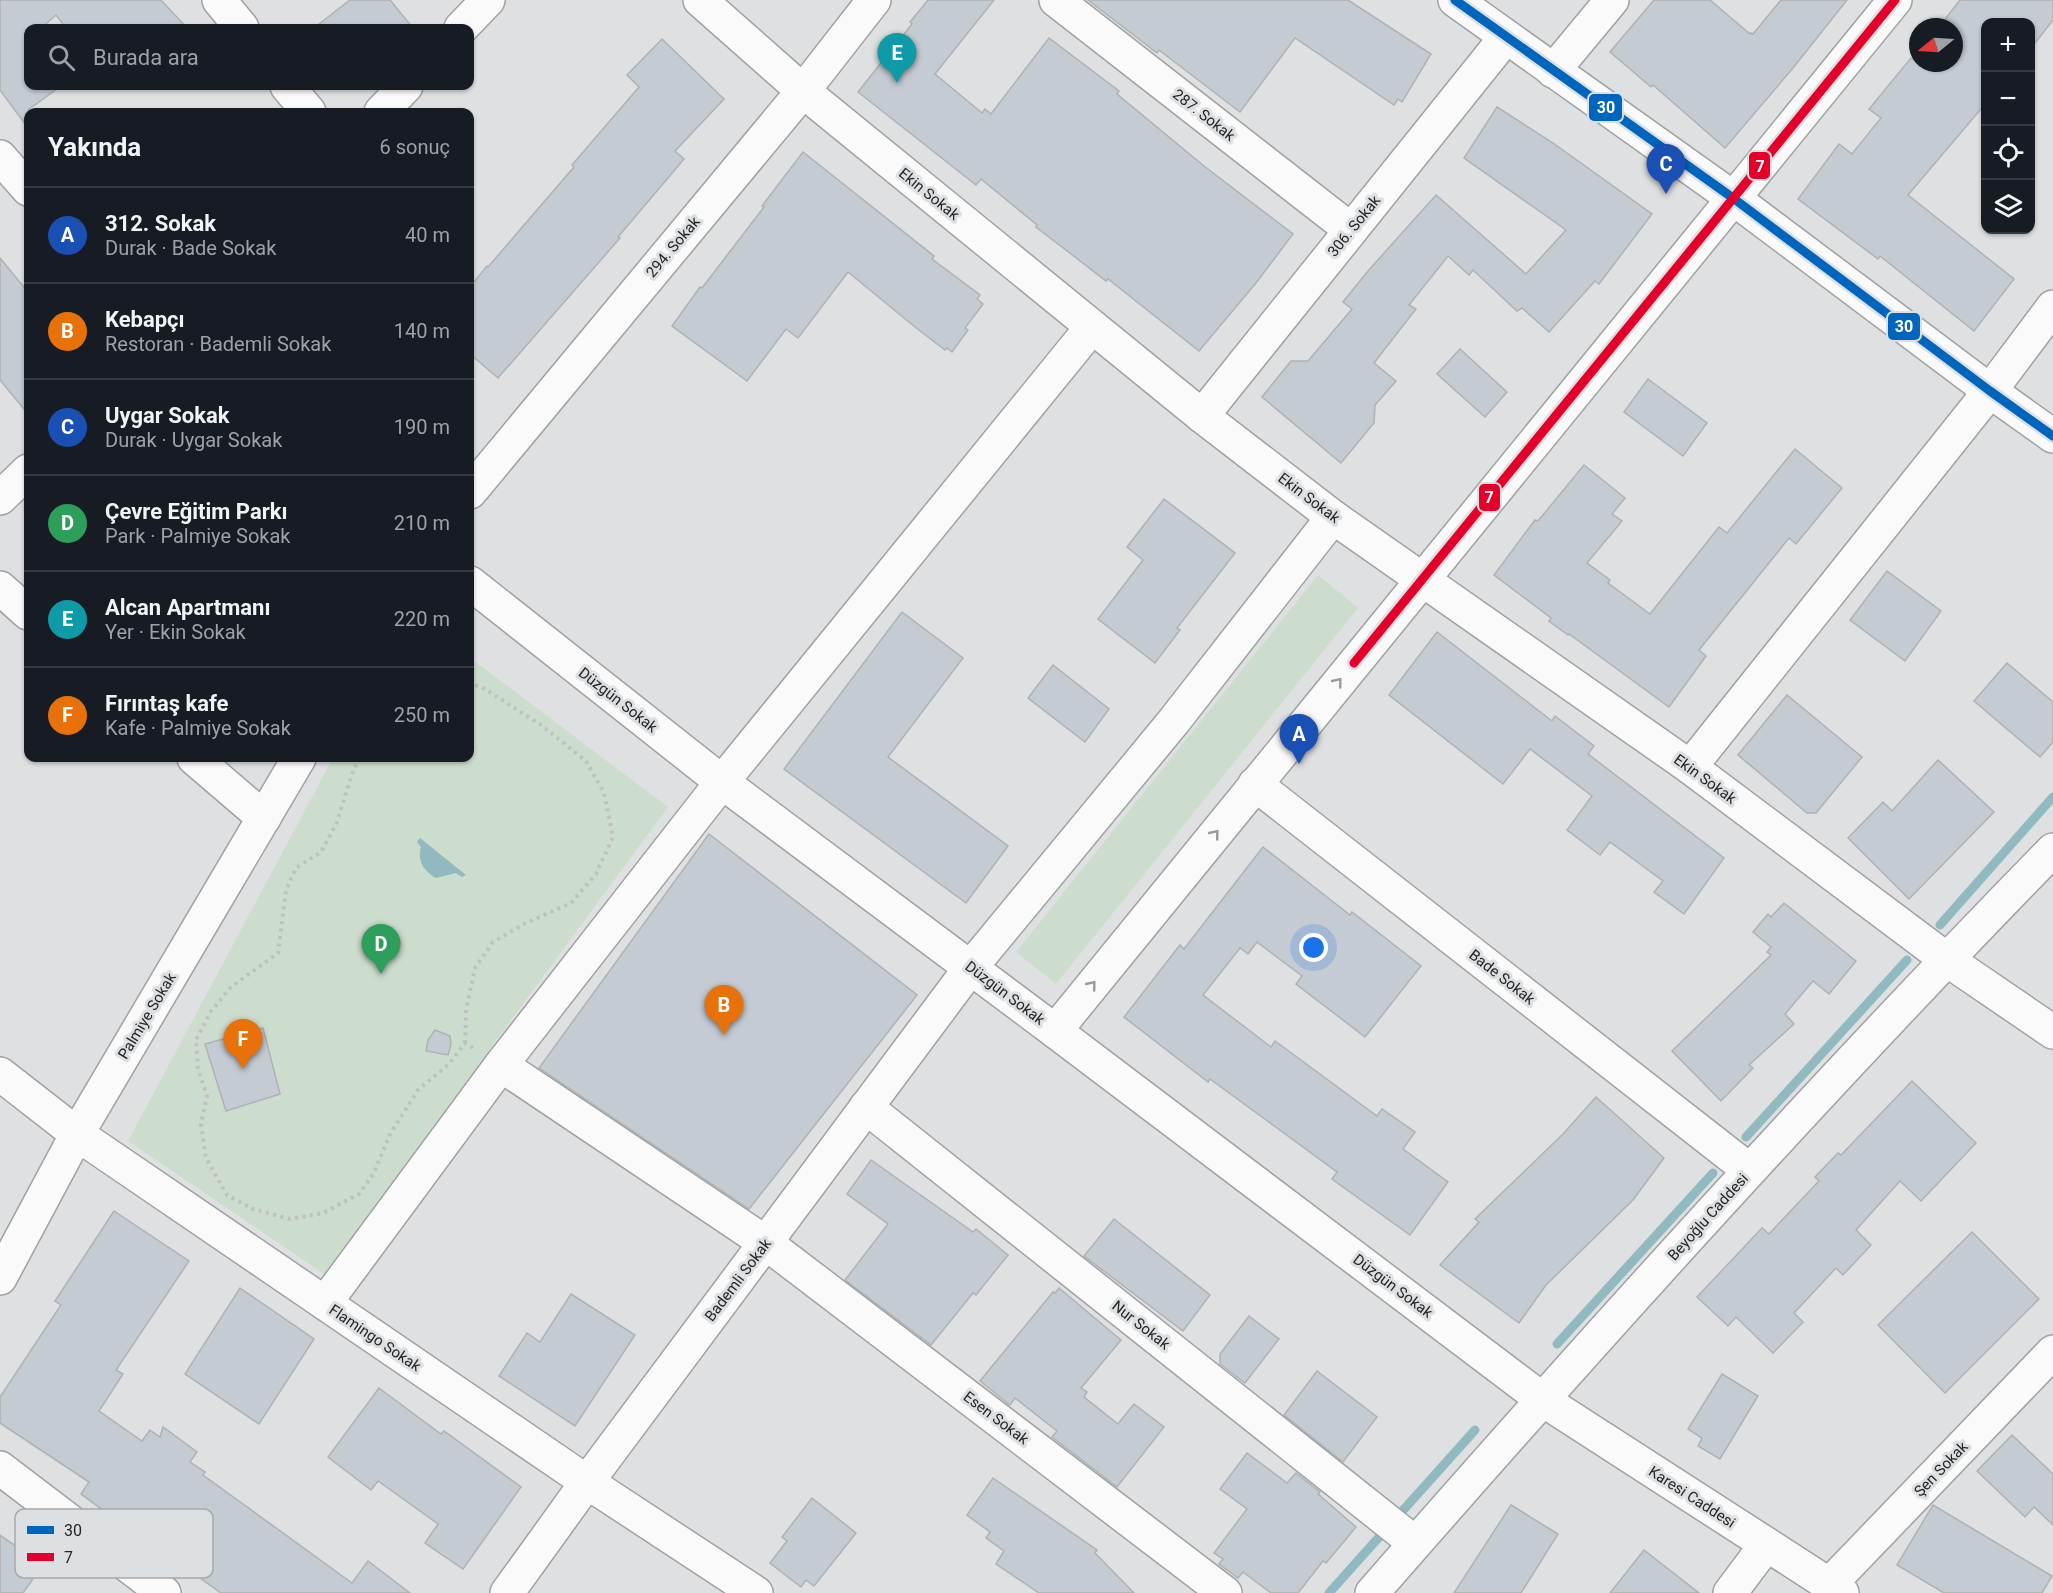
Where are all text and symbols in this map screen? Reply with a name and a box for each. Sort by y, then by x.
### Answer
north arrow [1909,18,1963,72]
map controls [1981,18,2035,234]
button: + [1981,18,2035,72]
search box [24,24,474,90]
pin: E [878,34,916,83]
icon: search [45,41,78,74]
text: Burada ara [93,45,199,70]
button: − [1981,72,2035,126]
street label: 287. Sokak [1169,85,1239,145]
line badge: 30 [1588,93,1623,122]
text: 30 [1597,98,1615,117]
button: locate [1981,126,2035,180]
text: Yakında [48,132,141,162]
text: 6 sonuç [380,135,450,159]
pin: C [1646,144,1686,194]
line badge: 7 [1748,151,1771,180]
text: 7 [1755,157,1765,176]
street label: Ekin Sokak [895,164,963,224]
button: layers [1981,180,2035,234]
street label: 306. Sokak [1324,191,1384,260]
text: 312. Sokak [105,211,216,236]
street label: 294. Sokak [642,213,704,281]
text: A [61,223,74,247]
text: 40 m [405,223,450,247]
text: Durak · Bade Sokak [105,236,276,260]
text: Kebapçı [105,307,185,332]
line badge: 30 [1887,312,1921,341]
text: 30 [1895,317,1913,336]
text: B [61,319,74,343]
text: 140 m [394,319,450,343]
text: Restoran · Bademli Sokak [105,332,331,356]
text: Uygar Sokak [105,403,230,428]
text: C [61,415,74,439]
text: 190 m [394,415,450,439]
text: Durak · Uygar Sokak [105,428,282,452]
street label: Ekin Sokak [1275,469,1344,527]
line badge: 7 [1478,483,1501,512]
text: 7 [1484,488,1494,507]
text: Çevre Eğitim Parkı [105,499,287,524]
text: D [61,511,74,535]
text: 210 m [394,511,450,535]
text: Park · Palmiye Sokak [105,524,290,548]
text: Alcan Apartmanı [105,595,270,620]
text: E [62,607,73,631]
text: 220 m [394,607,450,631]
text: Yer · Ekin Sokak [105,620,246,644]
street label: Düzgün Sokak [575,664,661,737]
one-way arrow [1330,678,1341,689]
text: Fırıntaş kafe [105,691,228,716]
text: F [62,703,73,727]
text: 250 m [394,703,450,727]
pin: A [1280,714,1318,764]
text: Kafe · Palmiye Sokak [105,716,291,740]
street label: Ekin Sokak [1670,750,1740,808]
one-way arrow [1207,830,1218,841]
pin: D [362,924,400,974]
your location [1299,933,1328,962]
street label: Bade Sokak [1466,946,1539,1008]
street label: Düzgün Sokak [962,957,1049,1029]
street label: Palmiye Sokak [114,969,180,1062]
one-way arrow [1084,981,1095,992]
pin: B [704,986,744,1035]
pin: F [224,1020,262,1069]
street label: Beyoğlu Caddesi [1664,1170,1752,1264]
street label: Bademli Sokak [701,1235,775,1325]
street label: Düzgün Sokak [1350,1250,1437,1322]
street label: Nur Sokak [1108,1297,1174,1353]
street label: Flamingo Sokak [326,1301,425,1376]
street label: Esen Sokak [960,1388,1032,1449]
street label: Şen Sokak [1910,1437,1972,1500]
street label: Karesi Caddesi [1645,1462,1739,1532]
legend [15,1509,213,1578]
text: 30 [64,1521,82,1540]
text: 7 [64,1548,73,1567]

